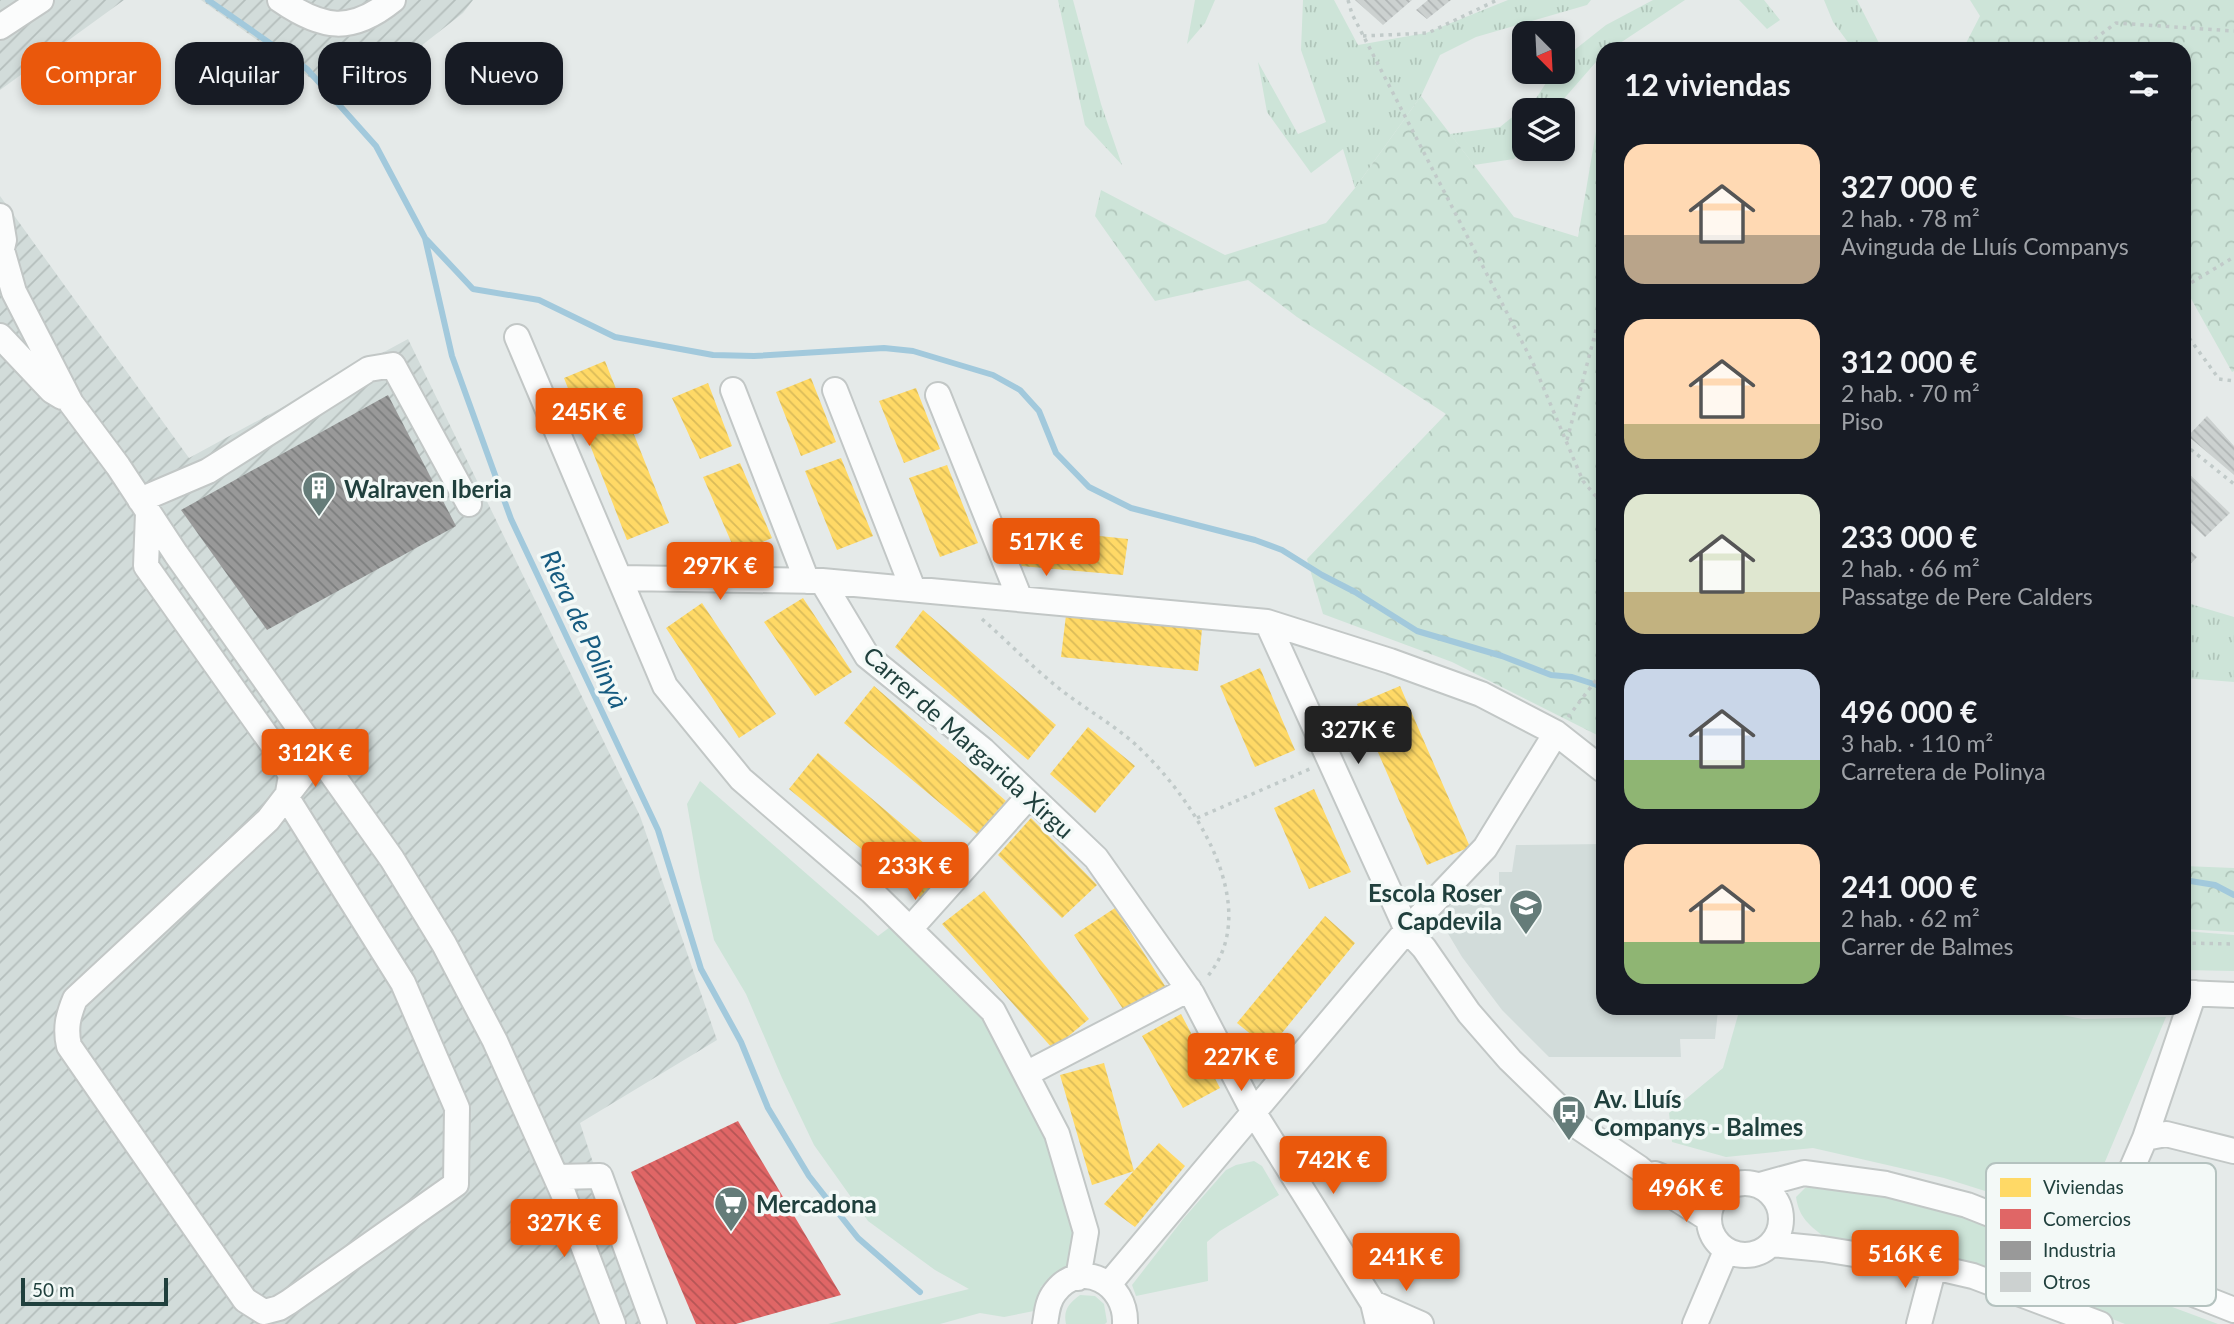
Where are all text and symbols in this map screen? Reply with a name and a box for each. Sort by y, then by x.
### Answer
north arrow [1512,21,1575,84]
map controls [1512,21,1575,161]
chip: Comprar [21,42,161,105]
chip: Alquilar [175,42,304,105]
chip: Filtros [318,42,431,105]
chip: Nuevo [445,42,563,105]
icon: filters [2125,65,2163,103]
text: 12 viviendas [1624,66,1791,102]
button: layers [1512,98,1575,161]
text: 327 000 € [1841,168,1977,204]
icon: home [1680,172,1764,256]
text: 2 hab. · 78 m² [1841,204,1980,232]
text: Avinguda de Lluís Companys [1841,232,2129,260]
text: 312 000 € [1841,343,1977,379]
icon: home [1680,347,1764,431]
text: 2 hab. · 70 m² [1841,379,1980,407]
pin: 245K € [532,388,646,448]
text: 245K € [552,397,626,425]
text: Piso [1841,407,1883,435]
building icon: Walraven Iberia [300,469,338,518]
place label: Walraven Iberia [344,474,512,503]
pin: 517K € [989,518,1103,578]
text: 233 000 € [1841,518,1977,554]
icon: home [1680,522,1764,606]
text: 517K € [1009,527,1083,555]
pin: 297K € [663,542,777,602]
water label: Riera de Polinyà [534,545,636,713]
text: 297K € [683,551,757,579]
text: 2 hab. · 66 m² [1841,554,1980,582]
text: Passatge de Pere Calders [1841,582,2093,610]
street label: Carrer de Margarida Xirgu [858,640,1080,844]
text: 496 000 € [1841,693,1977,729]
icon: home [1680,697,1764,781]
pin: 327K € [1301,706,1415,766]
text: 327K € [1321,715,1395,743]
text: 3 hab. · 110 m² [1841,729,1993,757]
pin: 312K € [258,730,372,789]
text: 312K € [278,738,352,766]
text: Carretera de Polinya [1841,757,2046,785]
pin: 233K € [858,842,972,902]
text: 233K € [878,851,952,879]
text: 241 000 € [1841,868,1977,904]
icon: home [1680,872,1764,956]
place label: Escola Roser Capdevila [1368,878,1502,935]
school or university icon: Escola Roser Capdevila [1507,887,1545,936]
text: 2 hab. · 62 m² [1841,904,1980,932]
text: Carrer de Balmes [1841,932,2013,960]
pin: 227K € [1184,1034,1298,1093]
text: 227K € [1204,1042,1278,1070]
place label: Av. Lluís Companys - Balmes [1593,1084,1803,1141]
bus stop icon: Av. Lluís Companys - Balmes [1550,1093,1588,1142]
pin: 742K € [1276,1136,1390,1196]
text: 742K € [1296,1145,1370,1173]
legend [1986,1163,2216,1306]
pin: 496K € [1629,1164,1743,1224]
text: 496K € [1649,1173,1723,1201]
text: Viviendas [2043,1175,2124,1198]
supermarket icon: Mercadona [712,1184,750,1233]
place label: Mercadona [756,1189,877,1218]
pin: 327K € [507,1200,621,1259]
text: Comercios [2043,1207,2131,1230]
text: 327K € [527,1208,601,1236]
pin: 516K € [1848,1230,1962,1290]
pin: 241K € [1349,1234,1463,1293]
text: Industria [2043,1238,2116,1261]
text: 516K € [1868,1239,1942,1267]
text: 241K € [1369,1242,1443,1270]
text: Otros [2043,1270,2091,1293]
scale bar [21,1275,168,1307]
text: 50 m [32,1278,75,1301]

